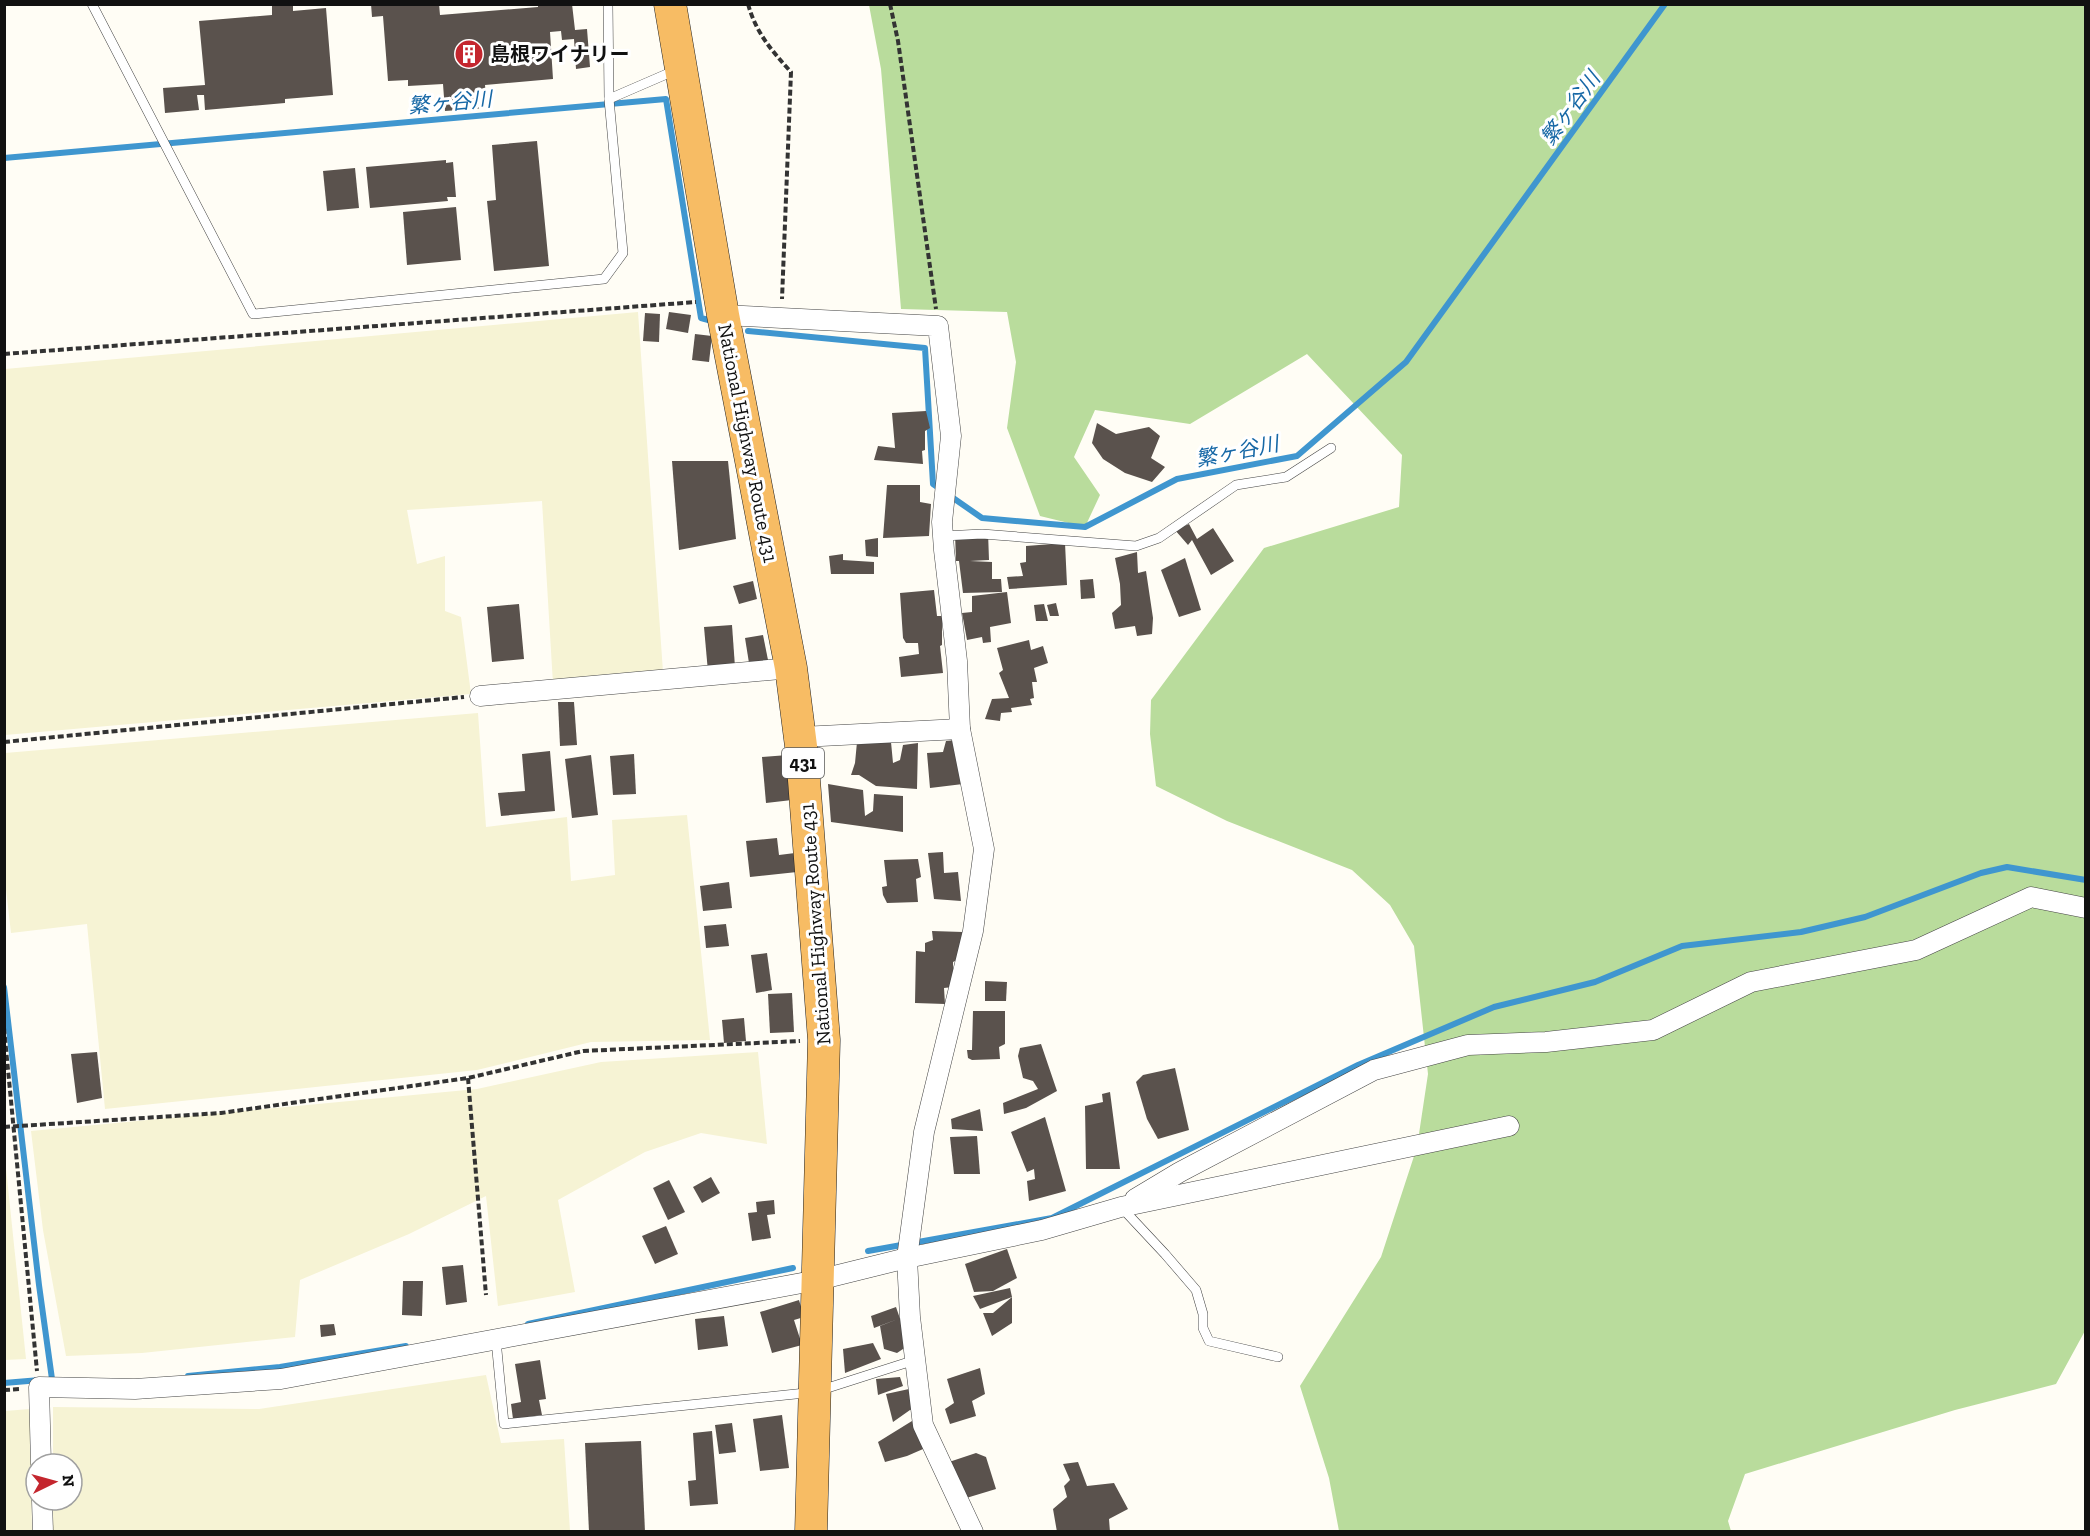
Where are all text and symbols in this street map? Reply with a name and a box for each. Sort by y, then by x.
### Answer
building icon: 島根ワイナリー [453,38,485,70]
place label: 島根ワイナリー [490,42,630,66]
water label: 繁ヶ谷川 [1535,65,1606,149]
water label: 繁ヶ谷川 [407,86,495,118]
street label: National Highway Route 431 [713,322,783,565]
water label: 繁ヶ谷川 [1193,430,1283,471]
road number: 431 [782,748,824,778]
street label: National Highway Route 431 [795,802,835,1046]
north arrow [24,1452,84,1512]
text: N [58,1474,78,1488]

